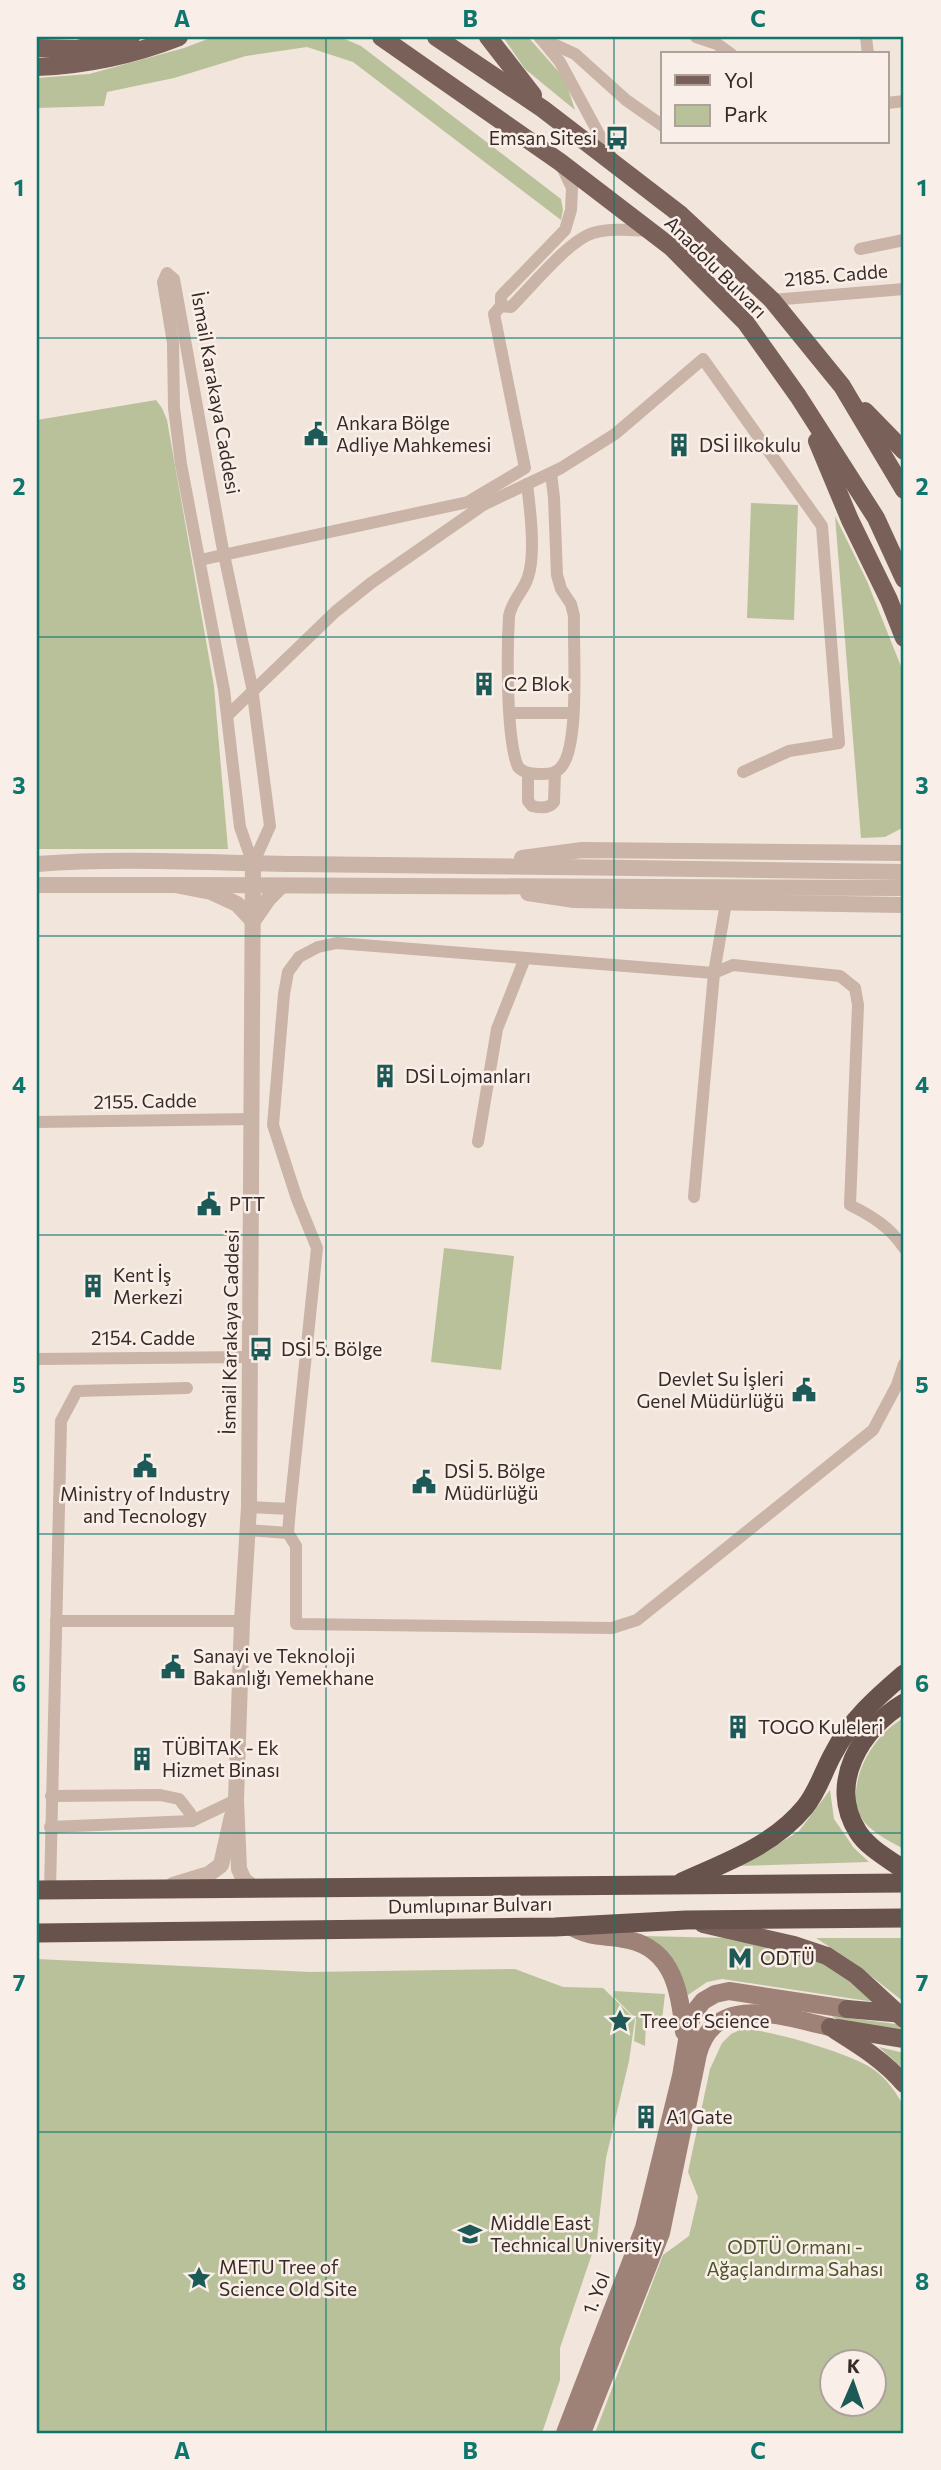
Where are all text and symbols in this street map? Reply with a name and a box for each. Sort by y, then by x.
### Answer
text: A [174,4,191,32]
text: B [462,4,478,32]
text: C [750,4,766,32]
legend [661,52,888,144]
text: Yol [724,67,754,92]
text: Park [724,101,768,126]
bus stop icon: Emsan Sitesi [603,124,631,152]
place label: Emsan Sitesi [489,126,597,149]
text: 1 [14,173,24,201]
text: 1 [917,173,927,201]
street label: Anadolu Bulvarı [660,211,772,323]
street label: 2185. Cadde [783,259,889,290]
street label: İsmail Karakaya Caddesi [187,290,246,496]
place label: Ankara Bölge Adliye Mahkemesi [336,411,491,456]
public building icon: Ankara Bölge Adliye Mahkemesi [302,420,330,448]
building icon: DSİ İlkokulu [665,431,693,459]
place label: DSİ İlkokulu [699,433,801,456]
text: 2 [12,472,26,500]
text: 2 [915,472,929,500]
building icon: C2 Blok [470,670,498,698]
place label: C2 Blok [504,672,570,695]
text: 3 [12,771,26,799]
text: 3 [915,771,929,799]
building icon: DSİ Lojmanları [371,1062,399,1090]
place label: DSİ Lojmanları [405,1064,531,1087]
text: 4 [12,1070,26,1098]
text: 4 [915,1070,929,1098]
street label: 2155. Cadde [93,1088,197,1113]
public building icon: PTT [195,1190,223,1218]
place label: PTT [229,1192,265,1215]
street label: İsmail Karakaya Caddesi [216,1229,243,1435]
place label: Kent İş Merkezi [113,1263,183,1308]
building icon: Kent İş Merkezi [79,1272,107,1300]
street label: 2154. Cadde [91,1326,195,1349]
bus stop icon: DSİ 5. Bölge [247,1335,275,1363]
place label: DSİ 5. Bölge [281,1337,382,1360]
place label: Devlet Su İşleri Genel Müdürlüğü [636,1367,784,1412]
text: 5 [12,1370,26,1398]
text: 5 [915,1370,929,1398]
public building icon: Devlet Su İşleri Genel Müdürlüğü [790,1376,818,1404]
public building icon: Ministry of Industry and Tecnology [131,1452,159,1480]
place label: DSİ 5. Bölge Müdürlüğü [444,1459,545,1504]
public building icon: DSİ 5. Bölge Müdürlüğü [410,1468,438,1496]
place label: Ministry of Industry and Tecnology [60,1482,230,1527]
place label: Sanayi ve Teknoloji Bakanlığı Yemekhane [193,1644,374,1689]
public building icon: Sanayi ve Teknoloji Bakanlığı Yemekhane [159,1653,187,1681]
text: 6 [12,1669,26,1697]
text: 6 [915,1669,929,1697]
building icon: TOGO Kuleleri [724,1713,752,1741]
place label: TOGO Kuleleri [758,1715,883,1738]
place label: TÜBİTAK - Ek Hizmet Binası [162,1736,280,1781]
building icon: TÜBİTAK - Ek Hizmet Binası [128,1745,156,1773]
street label: Dumlupınar Bulvarı [388,1892,552,1917]
metro station icon: ODTÜ [726,1944,754,1972]
place label: ODTÜ [760,1946,815,1969]
text: 7 [13,1968,25,1996]
text: 7 [916,1968,928,1996]
place icon: Tree of Science [606,2007,634,2035]
place label: Tree of Science [640,2009,770,2032]
building icon: A1 Gate [632,2103,660,2131]
place label: A1 Gate [666,2105,732,2128]
place label: Middle East Technical University [490,2211,662,2256]
school or university icon: Middle East Technical University [456,2220,484,2248]
park label: ODTÜ Ormanı - Ağaçlandırma Sahası [707,2235,883,2280]
place label: METU Tree of Science Old Site [219,2255,357,2300]
place icon: METU Tree of Science Old Site [185,2264,213,2292]
text: 8 [12,2267,26,2295]
text: 8 [915,2267,929,2295]
street label: 1. Yol [577,2269,614,2317]
north arrow [818,2348,888,2418]
text: K [847,2354,861,2377]
text: A [174,2436,191,2464]
text: B [462,2436,478,2464]
text: C [750,2436,766,2464]

